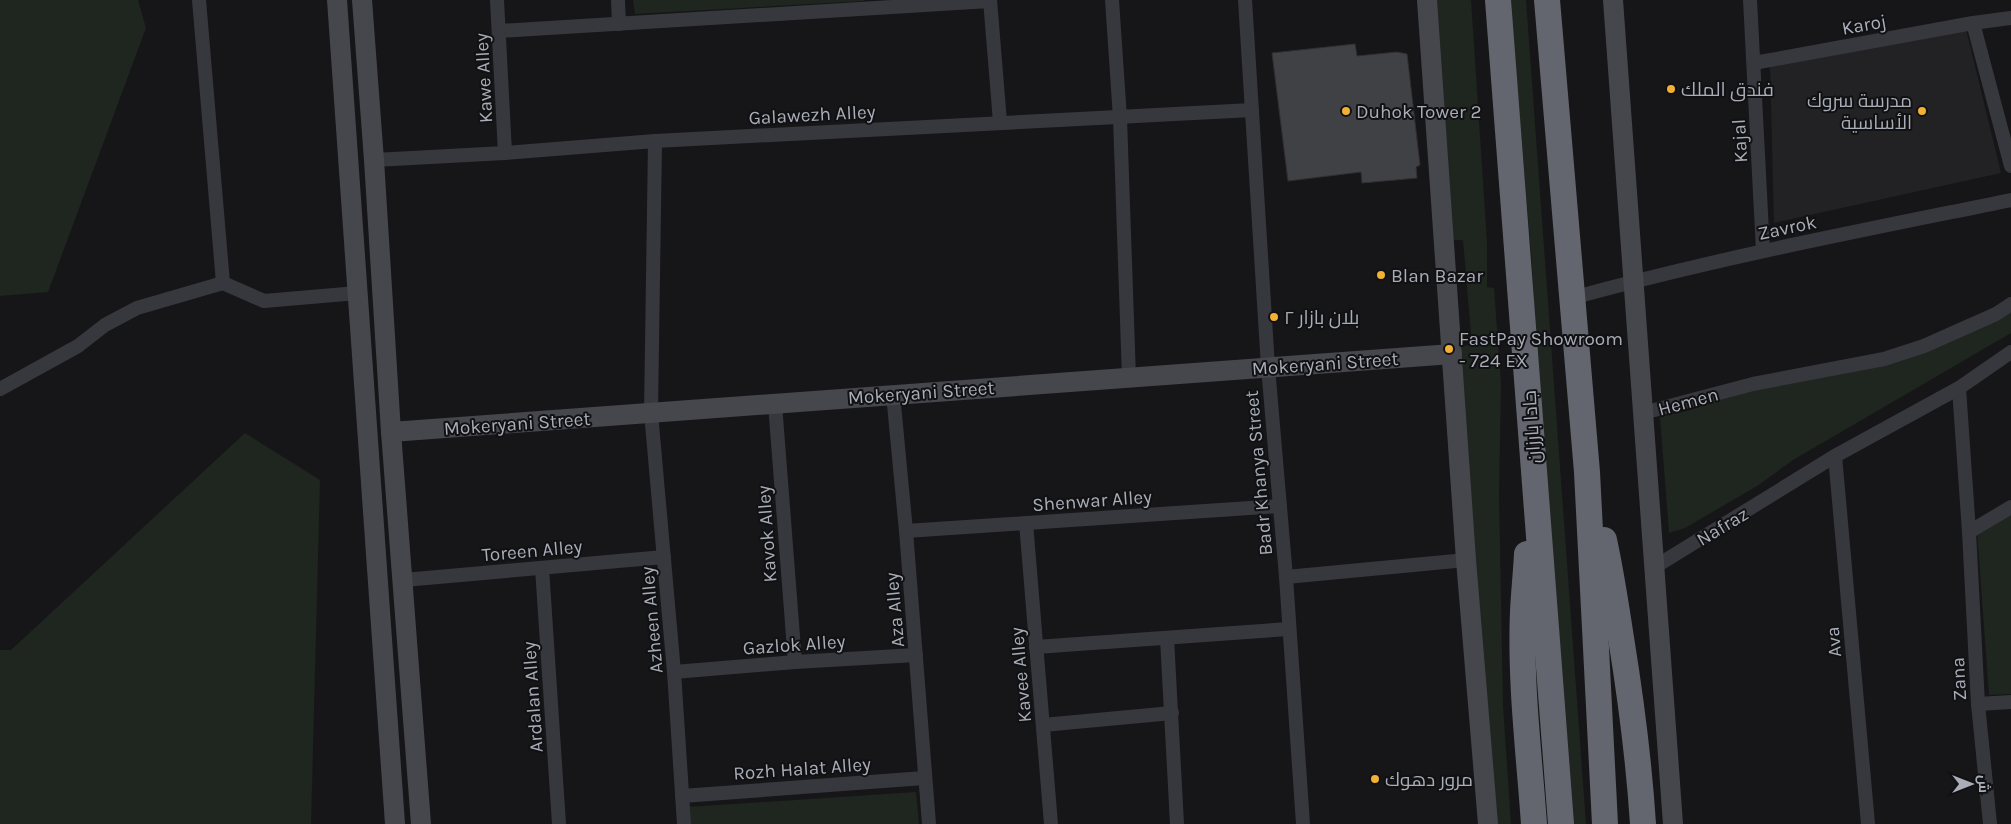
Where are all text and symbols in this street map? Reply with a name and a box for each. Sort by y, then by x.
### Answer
street label: Karoj [1840,10,1888,40]
street label: Kawe Alley [471,32,497,124]
place label: فندق الملك [1681,79,1774,102]
marker: فندق الملك [1665,83,1677,95]
place label: مدرسة سروك الأساسية [1807,90,1912,134]
street label: Galawezh Alley [748,101,876,129]
place label: Duhok Tower 2 [1356,101,1481,123]
marker: Duhok Tower 2 [1340,105,1352,117]
marker: مدرسة سروك الأساسية [1916,105,1928,117]
street label: Kajal [1728,119,1752,163]
street label: Zavrok [1756,211,1819,245]
place label: Blan Bazar [1391,265,1483,287]
marker: Blan Bazar [1375,269,1387,281]
place label: بلان بازار ٢ [1284,307,1359,329]
marker: بلان بازار ٢ [1268,311,1280,323]
place label: FastPay Showroom - 724 EX [1459,328,1623,372]
marker: FastPay Showroom - 724 EX [1443,343,1455,355]
street label: Mokeryani Street [1251,348,1399,380]
street label: Mokeryani Street [847,377,995,409]
street label: Hemen [1656,383,1721,421]
street label: Badr Khanya Street [1241,389,1277,556]
street label: جادا بارزان [1518,390,1546,464]
street label: Mokeryani Street [443,408,591,440]
street label: Kavok Alley [753,484,781,583]
street label: Shenwar Alley [1031,486,1153,516]
street label: Nafraz [1693,503,1752,551]
street label: Toreen Alley [481,536,583,566]
street label: Azheen Alley [636,565,668,674]
street label: Aza Alley [881,571,909,648]
street label: Kavee Alley [1006,626,1036,724]
street label: Ava [1822,626,1846,658]
street label: Gazlok Alley [742,630,846,660]
street label: Ardalan Alley [518,640,548,753]
street label: Zana [1947,657,1971,701]
street label: Rozh Halat Alley [733,753,872,785]
north arrow [1946,759,1996,809]
place label: مرور دهوك [1385,769,1473,791]
marker: مرور دهوك [1369,773,1381,785]
text: ش [1975,775,1992,793]

